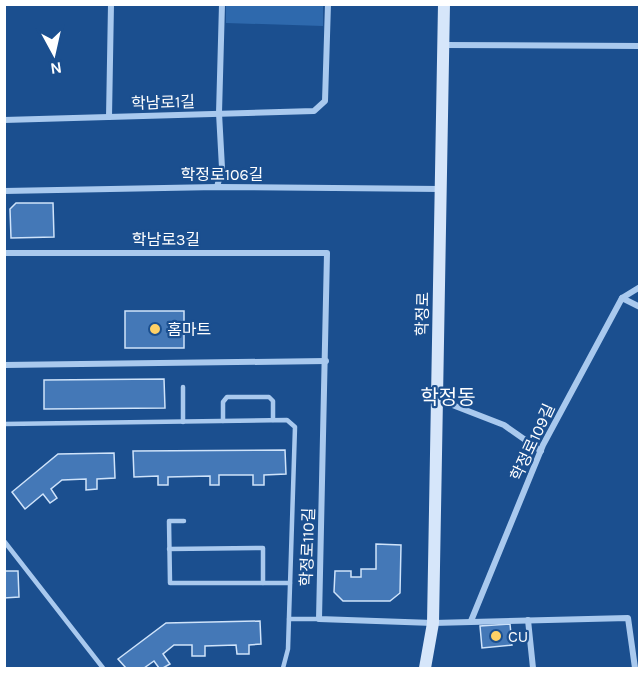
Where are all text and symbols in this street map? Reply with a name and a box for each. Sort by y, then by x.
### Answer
north arrow [24,24,84,84]
text: N [49,58,63,79]
street label: 학남로1길 [131,92,195,113]
street label: 학정로106길 [181,165,263,184]
street label: 학남로3길 [132,230,200,249]
street label: 학정로 [413,291,432,336]
place label: 홈마트 [167,320,211,339]
marker: 홈마트 [148,322,162,336]
district label: 학정동 [420,386,476,409]
street label: 학정로109길 [506,401,559,484]
street label: 학정로110길 [297,507,318,587]
place label: CU [508,627,528,646]
marker: CU [489,629,503,643]

